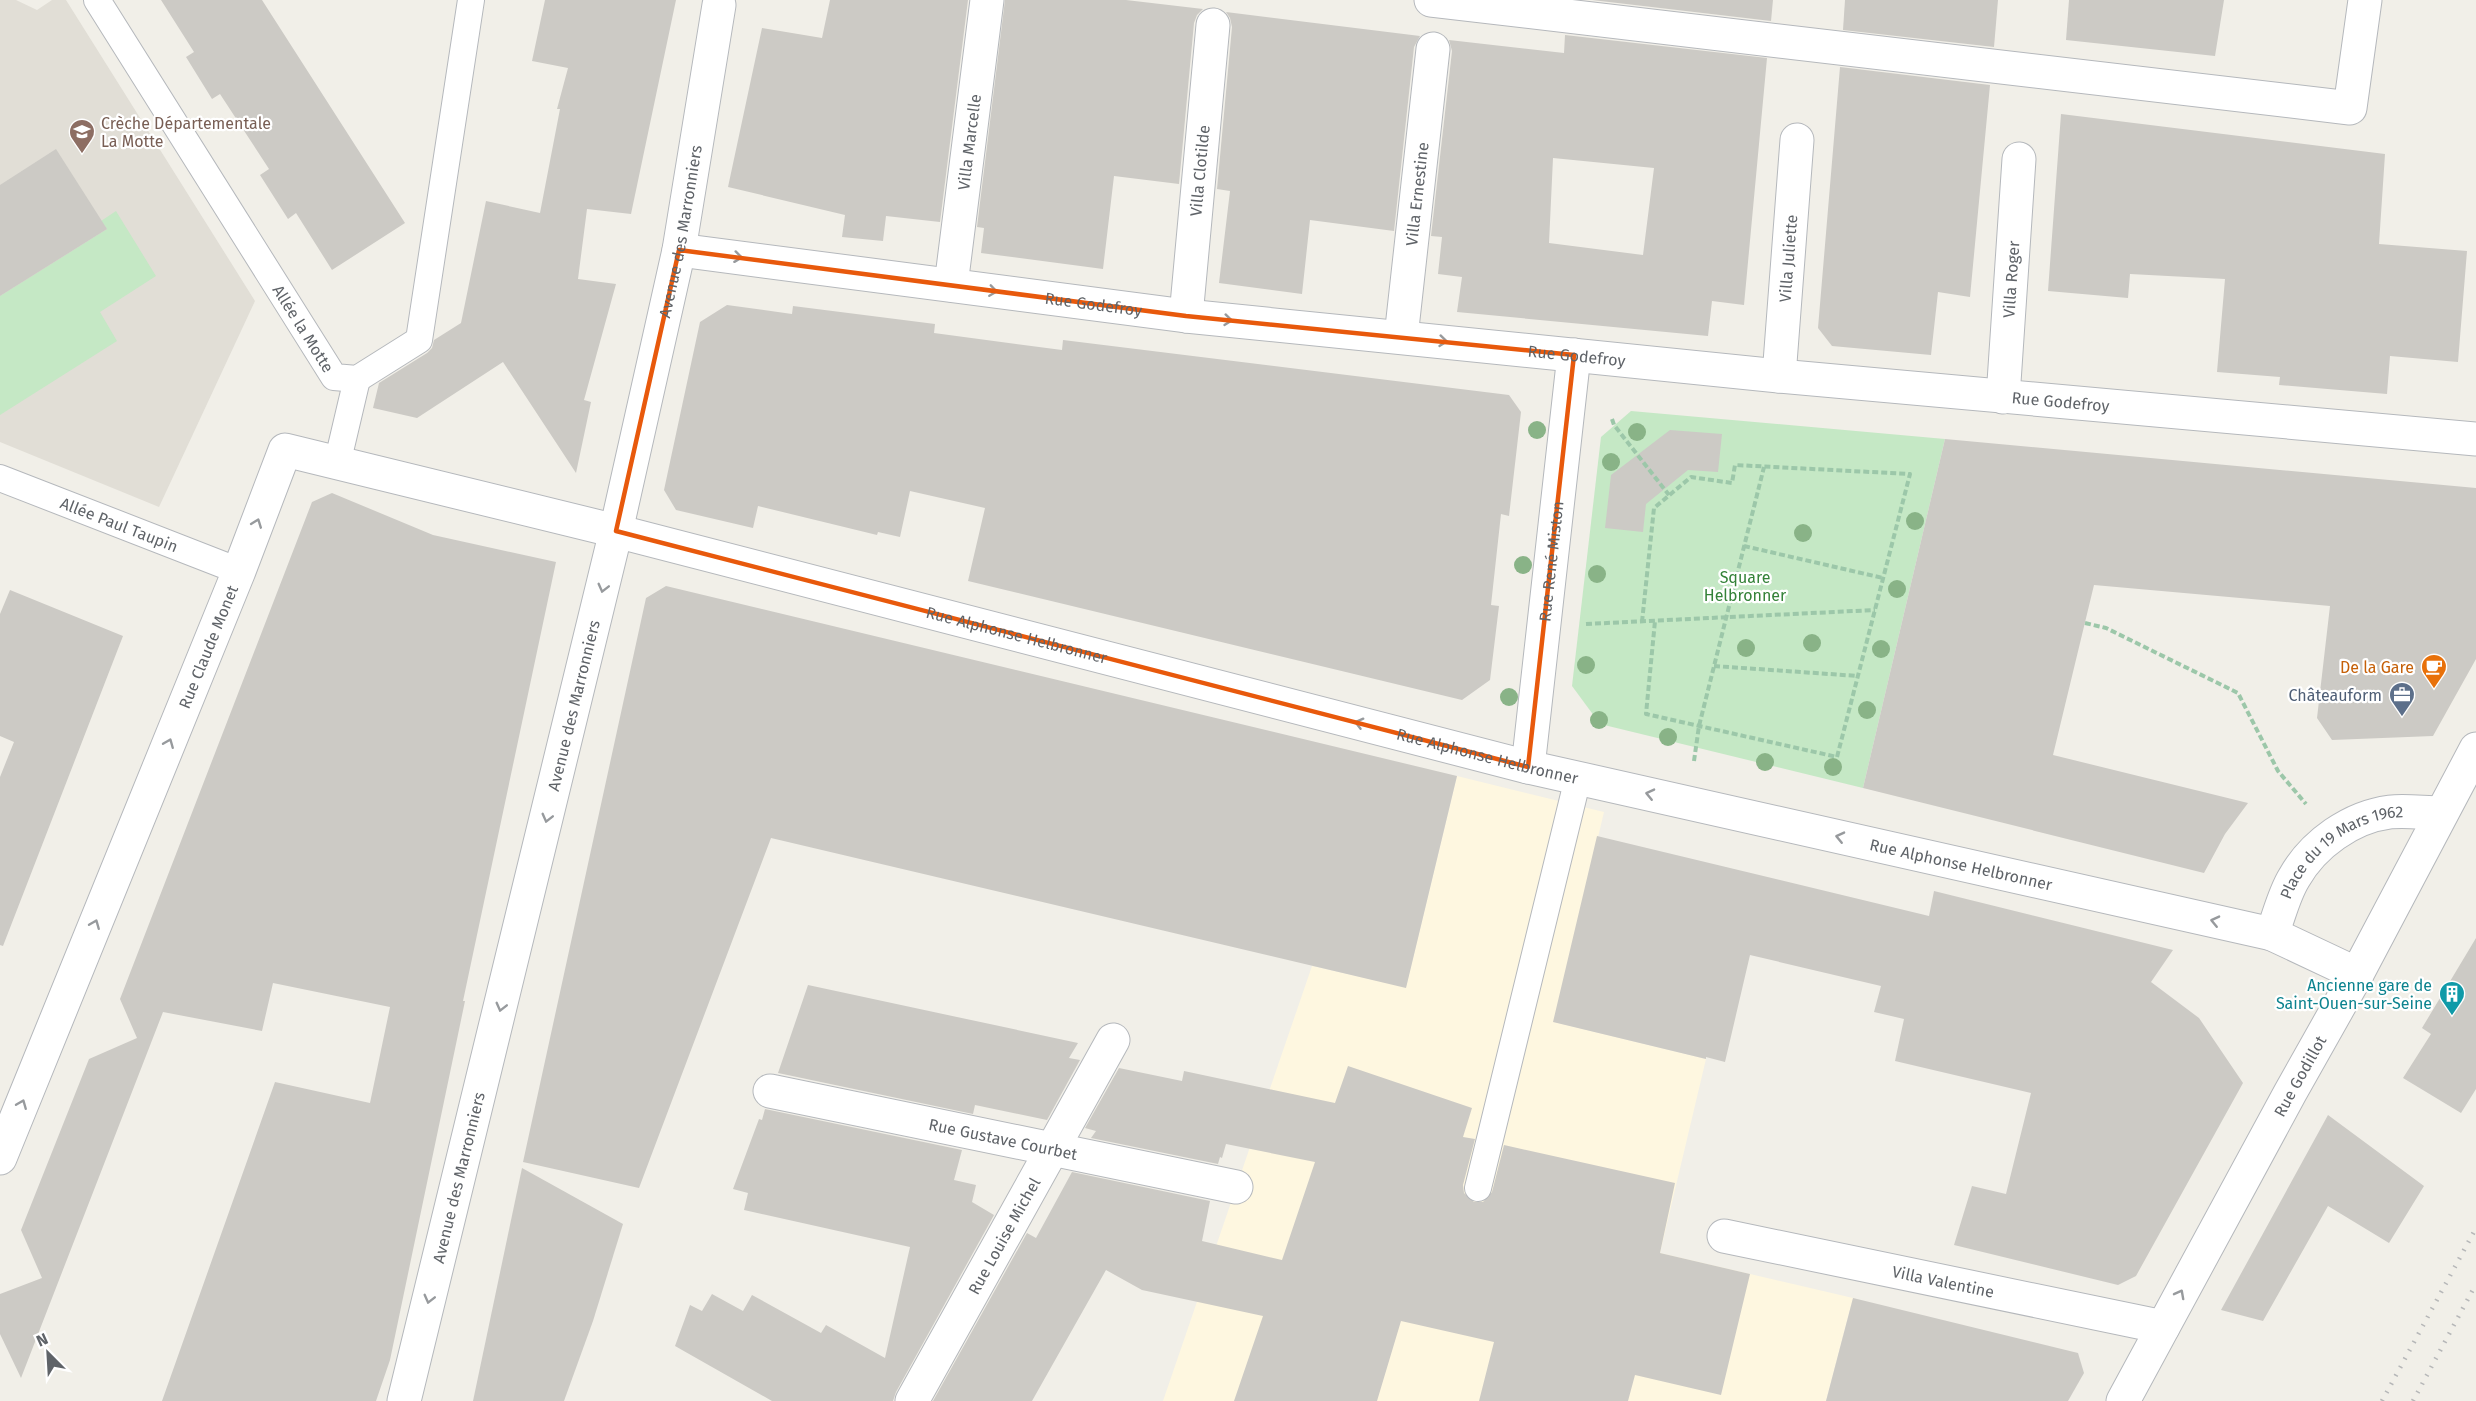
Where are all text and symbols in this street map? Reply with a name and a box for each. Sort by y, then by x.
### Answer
street label: Villa Marcelle [954,93,985,191]
place label: Crèche Départementale La Motte [101,114,271,151]
school or university icon: Crèche Départementale La Motte [67,117,97,155]
street label: Villa Clotilde [1186,124,1213,217]
street label: Villa Ernestine [1402,141,1432,247]
street label: Avenue des Marronniers [655,144,705,320]
street label: Villa Juliette [1775,214,1801,303]
street label: Villa Roger [1999,239,2023,319]
one-way arrow [733,251,742,263]
street label: Allée la Motte [269,281,338,376]
one-way arrow [989,284,998,296]
street label: Rue Godefroy [1044,288,1143,320]
one-way arrow [1224,313,1233,326]
one-way arrow [1439,335,1448,347]
street label: Rue Godefroy [1527,341,1627,370]
street label: Rue Godefroy [2011,388,2110,415]
street label: Allée Paul Taupin [58,493,181,556]
street label: Rue René Miston [1535,500,1567,623]
one-way arrow [250,518,262,529]
park label: Square Helbronner [1704,568,1787,605]
street label: Rue Claude Monet [175,582,242,711]
one-way arrow [597,582,610,592]
street label: Rue Alphonse Helbronner [924,602,1110,667]
street label: Avenue des Marronniers [544,618,603,793]
cafe icon: De la Gare [2419,652,2449,690]
place label: De la Gare [2340,658,2414,677]
office icon: Châteauform [2387,680,2417,718]
place label: Châteauform [2289,686,2382,705]
one-way arrow [1354,717,1364,730]
street label: Rue Alphonse Helbronner [1395,724,1581,788]
one-way arrow [162,738,174,749]
one-way arrow [1645,789,1655,802]
street label: Place du 19 Mars 1962 [2276,802,2403,902]
one-way arrow [541,813,554,823]
one-way arrow [1836,831,1846,844]
street label: Rue Alphonse Helbronner [1868,835,2055,894]
one-way arrow [2210,915,2220,928]
one-way arrow [88,919,101,929]
place label: Ancienne gare de Saint-Ouen-sur-Seine [2276,976,2432,1013]
building icon: Ancienne gare de Saint-Ouen-sur-Seine [2437,979,2467,1017]
one-way arrow [495,1002,508,1012]
street label: Rue Godillot [2270,1032,2330,1120]
street label: Avenue des Marronniers [428,1090,488,1265]
one-way arrow [15,1099,27,1110]
street label: Rue Gustave Courbet [927,1114,1079,1164]
street label: Rue Louise Michel [964,1174,1044,1298]
street label: Villa Valentine [1891,1262,1996,1301]
one-way arrow [2173,1290,2184,1300]
one-way arrow [424,1293,437,1303]
north arrow [18,1323,78,1383]
text: N [33,1329,51,1351]

